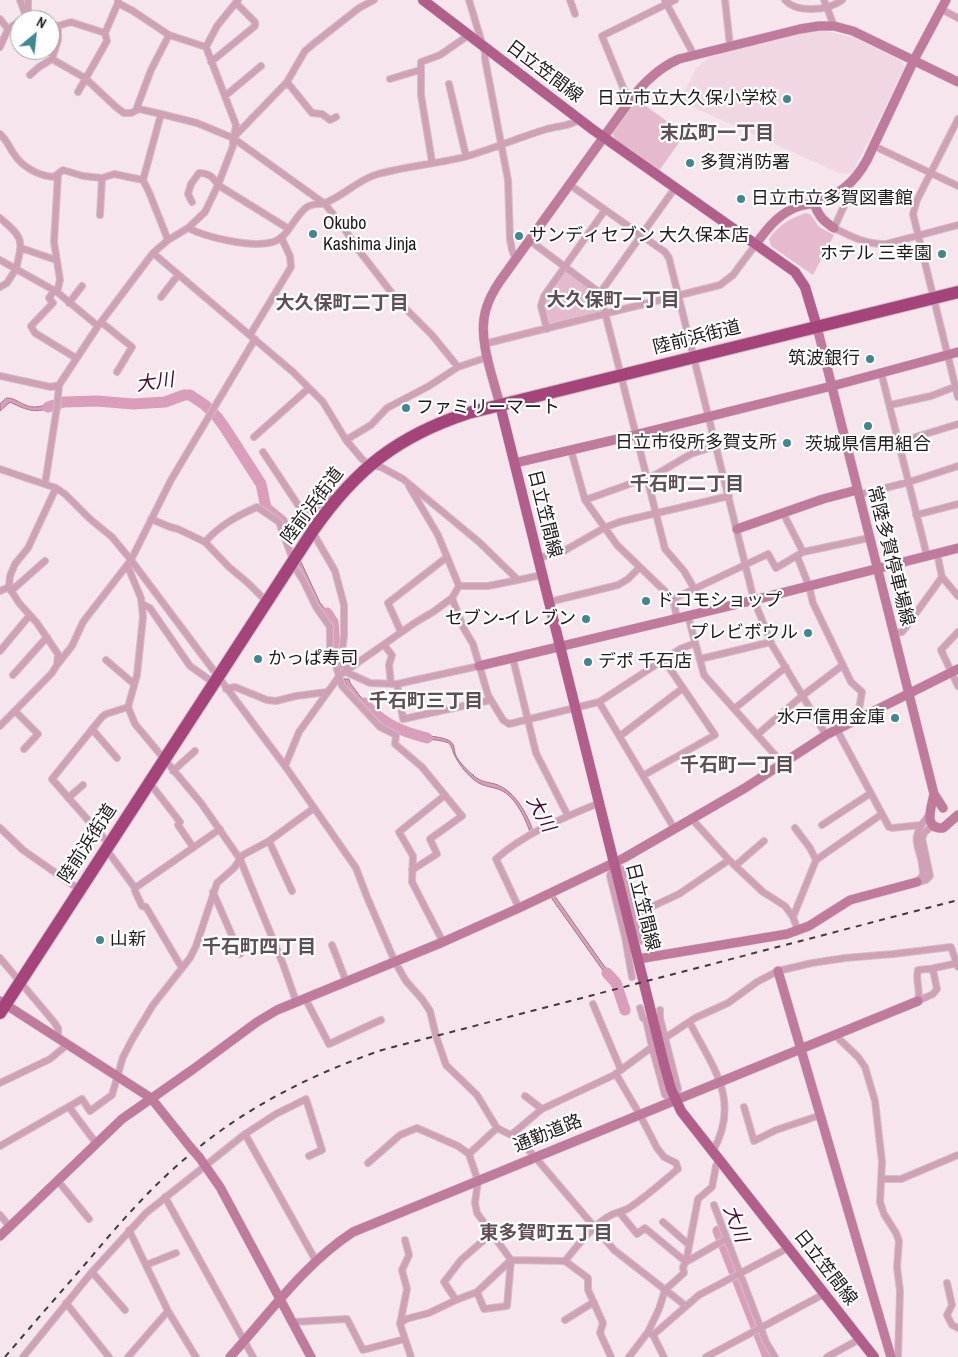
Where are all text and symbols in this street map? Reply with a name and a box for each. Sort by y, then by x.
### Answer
north arrow [10,10,60,60]
text: N [34,13,49,33]
street label: 日立笠間線 [502,36,586,108]
place label: 日立市立大久保小学校 [597,88,777,110]
marker: 日立市立大久保小学校 [781,93,793,105]
district label: 末広町一丁目 [660,123,774,145]
place label: 多賀消防署 [700,152,790,174]
marker: 多賀消防署 [684,157,696,169]
place label: 日立市立多賀図書館 [751,188,913,210]
marker: 日立市立多賀図書館 [735,193,747,205]
place label: Okubo Kashima Jinja [323,213,417,255]
place label: サンディセブン 大久保本店 [529,225,749,247]
marker: Okubo Kashima Jinja [307,228,319,240]
marker: サンディセブン 大久保本店 [513,230,525,242]
place label: ホテル 三幸園 [820,243,932,265]
marker: ホテル 三幸園 [936,248,948,260]
district label: 大久保町一丁目 [547,290,679,312]
district label: 大久保町二丁目 [276,293,408,315]
street label: 陸前浜街道 [651,317,743,359]
place label: 筑波銀行 [788,348,860,370]
marker: 筑波銀行 [864,353,876,365]
water label: 大川 [135,369,175,397]
place label: ファミリーマート [416,397,560,419]
marker: ファミリーマート [400,402,412,414]
marker: 茨城県信用組合 [862,420,874,432]
place label: 日立市役所多賀支所 [615,432,777,454]
place label: 茨城県信用組合 [805,434,931,456]
marker: 日立市役所多賀支所 [781,437,793,449]
street label: 陸前浜街道 [277,464,349,548]
street label: 日立笠間線 [523,468,565,560]
district label: 千石町二丁目 [630,474,744,496]
street label: 常陸多賀停車場線 [862,484,918,628]
place label: ドコモショップ [656,590,782,612]
marker: ドコモショップ [640,595,652,607]
place label: セブン-イレブン [445,608,576,630]
marker: セブン-イレブン [580,613,592,625]
place label: プレビボウル [690,622,798,644]
marker: プレビボウル [802,627,814,639]
place label: かっぱ寿司 [268,648,358,670]
place label: デポ 千石店 [598,651,692,673]
marker: かっぱ寿司 [252,653,264,665]
marker: デポ 千石店 [582,656,594,668]
district label: 千石町三丁目 [369,691,483,713]
place label: 水戸信用金庫 [777,707,885,729]
marker: 水戸信用金庫 [889,712,901,724]
district label: 千石町一丁目 [680,755,794,777]
water label: 大川 [521,792,559,836]
street label: 陸前浜街道 [54,800,122,888]
street label: 日立笠間線 [621,861,663,953]
place label: 山新 [110,929,146,951]
marker: 山新 [94,934,106,946]
district label: 千石町四丁目 [202,937,316,959]
street label: 通勤道路 [511,1111,585,1157]
water label: 大川 [718,1202,752,1246]
district label: 東多賀町五丁目 [480,1223,612,1245]
street label: 日立笠間線 [789,1226,861,1310]

